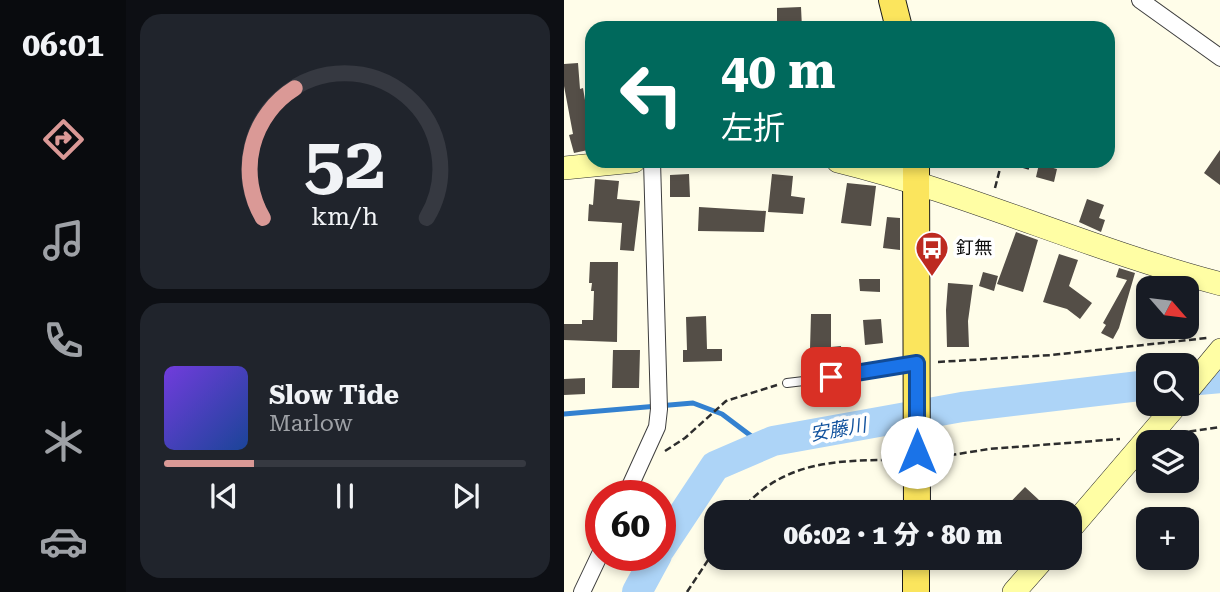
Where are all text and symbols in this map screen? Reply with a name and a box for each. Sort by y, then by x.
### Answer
text: 06:01 [22,26,104,64]
text: 40 m [721,43,836,100]
icon: left [606,49,697,140]
text: 左折 [721,109,785,147]
icon: directions [39,115,88,164]
text: 52 [304,121,386,206]
text: km/h [312,201,378,230]
icon: music [39,216,88,265]
bus stop icon: 釘無 [913,229,951,278]
place label: 釘無 [956,237,992,258]
north arrow [1136,276,1199,340]
map controls [1136,276,1199,570]
icon: phone [39,316,88,365]
pin [801,347,861,407]
button: search [1136,353,1199,416]
icon: arrive [812,358,850,396]
text: Slow Tide [269,380,399,410]
text: Marlow [269,410,352,437]
water label: 安藤川 [808,413,870,446]
position arrow [880,415,954,489]
icon: climate [39,417,88,466]
button: layers [1136,430,1199,493]
icon: previous [205,477,243,515]
icon: pause [326,477,364,515]
icon: next [447,477,485,515]
speed limit sign: 60 [585,480,676,571]
button: + [1136,507,1199,570]
icon: car [39,517,88,566]
text: 06:02 · 1 分 · 80 m [784,520,1002,550]

